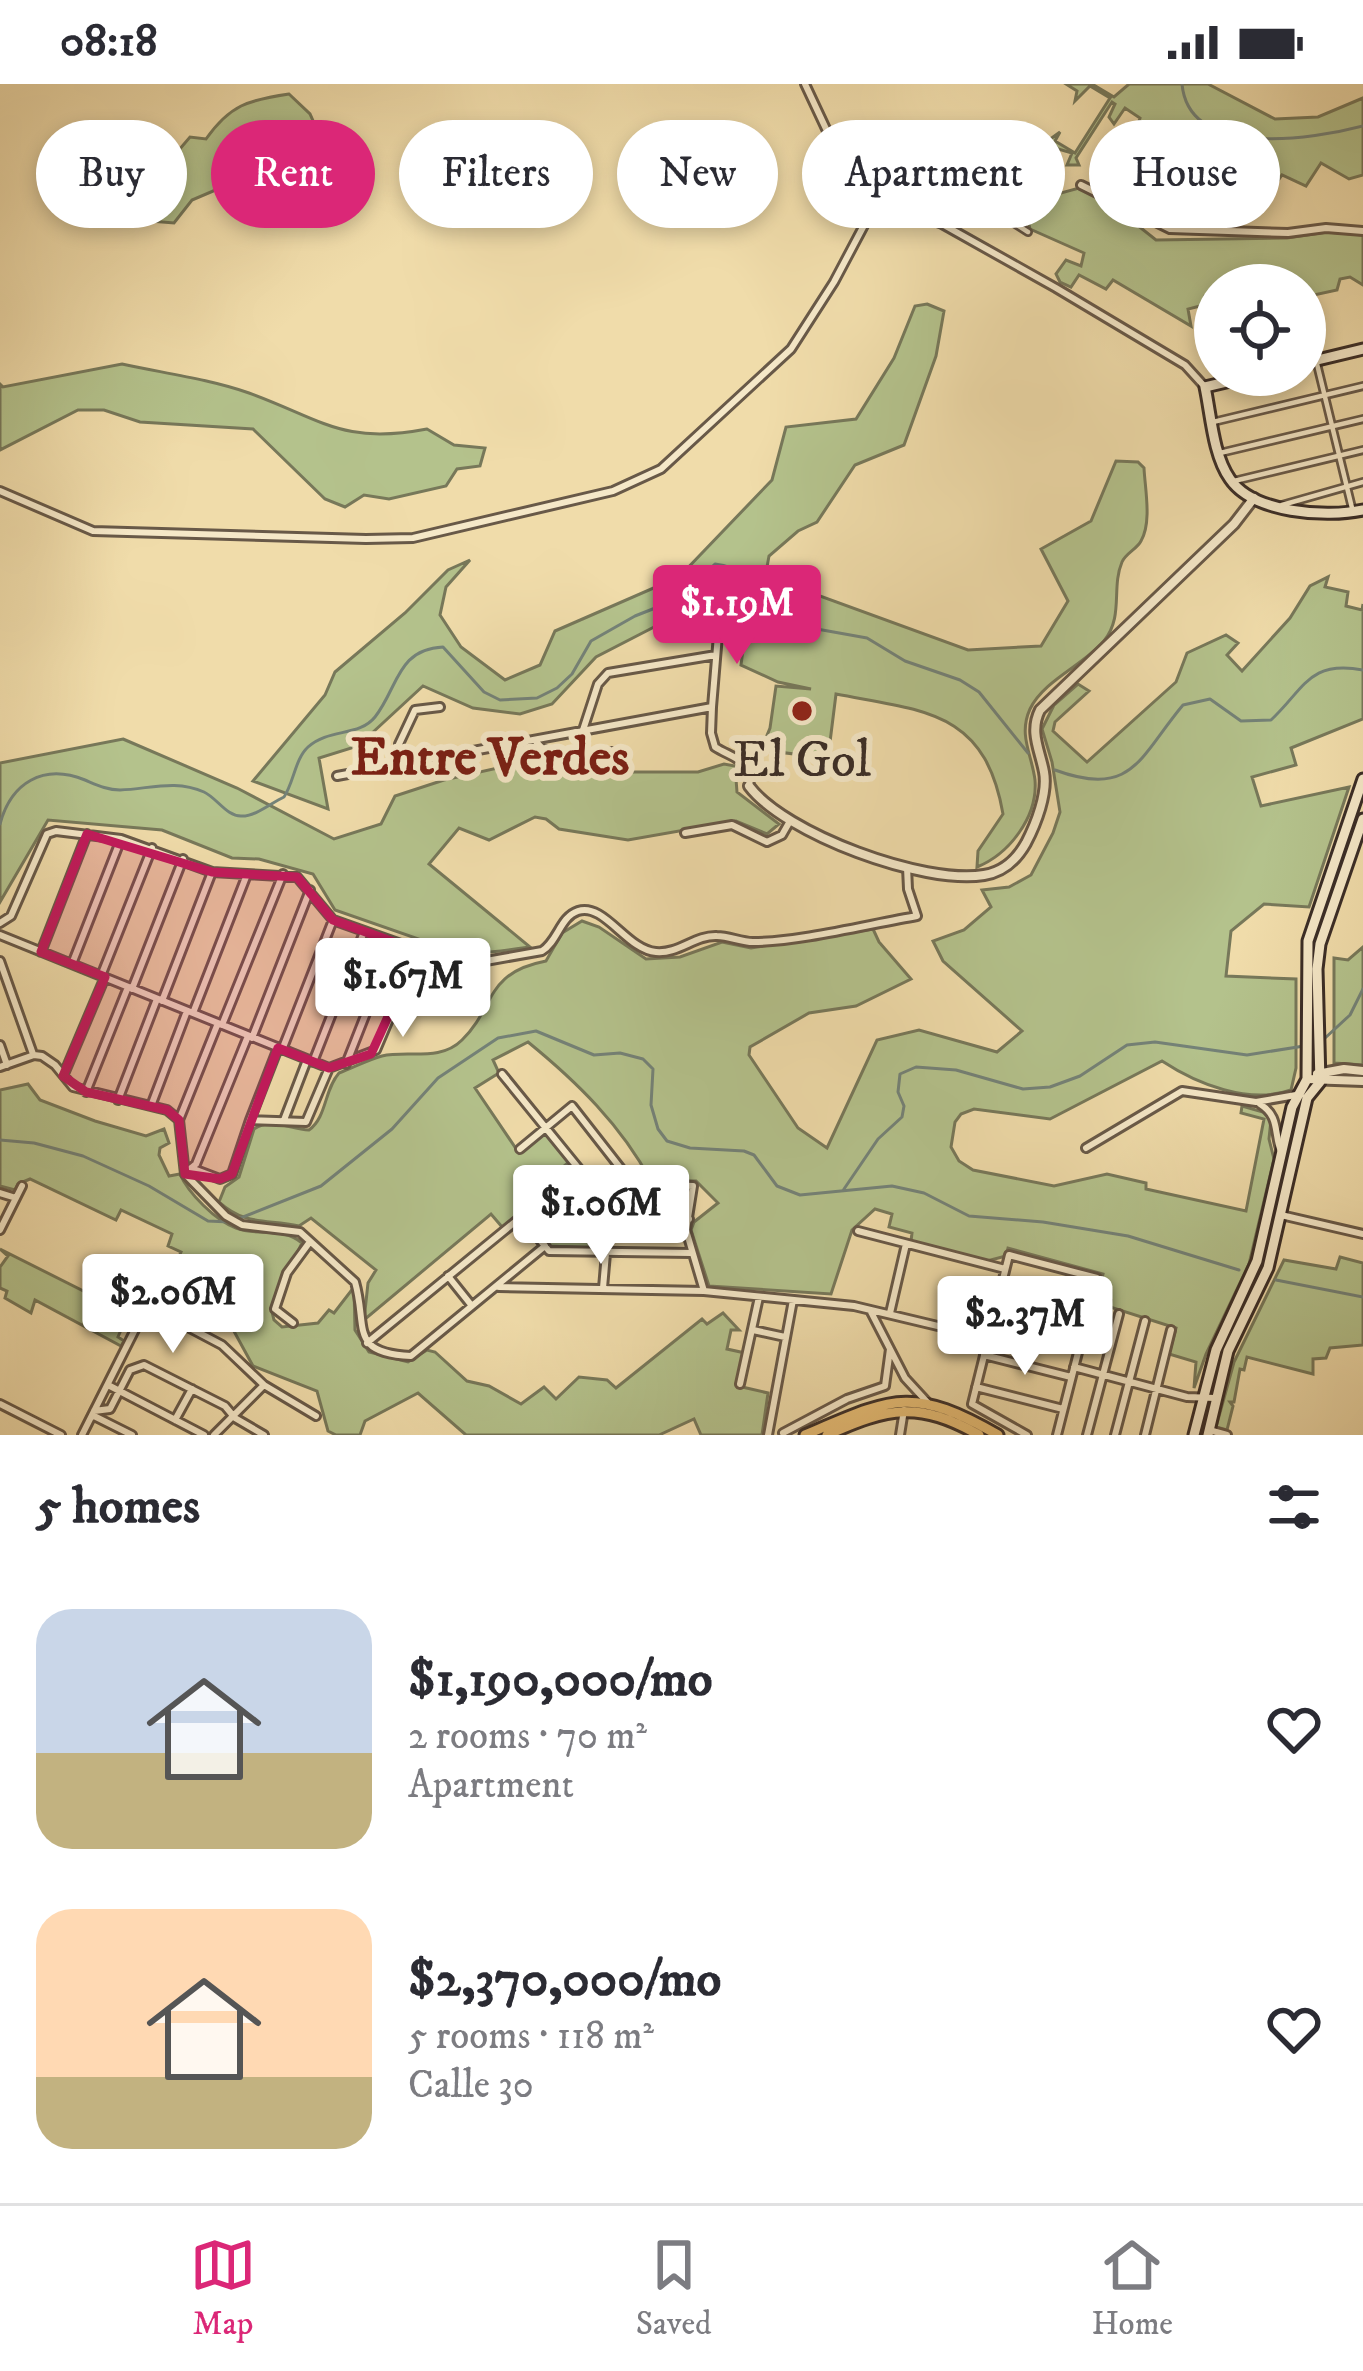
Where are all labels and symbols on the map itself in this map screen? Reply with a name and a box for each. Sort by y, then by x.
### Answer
pin: $1.19M [639,565,835,667]
marker: El Gol [789,698,815,724]
district label: Entre Verdes [351,725,629,792]
place label: El Gol [733,729,872,793]
pin: $1.67M [305,938,501,1040]
pin: $1.06M [503,1165,699,1267]
pin: $2.06M [75,1254,271,1356]
pin: $2.37M [927,1276,1123,1378]

